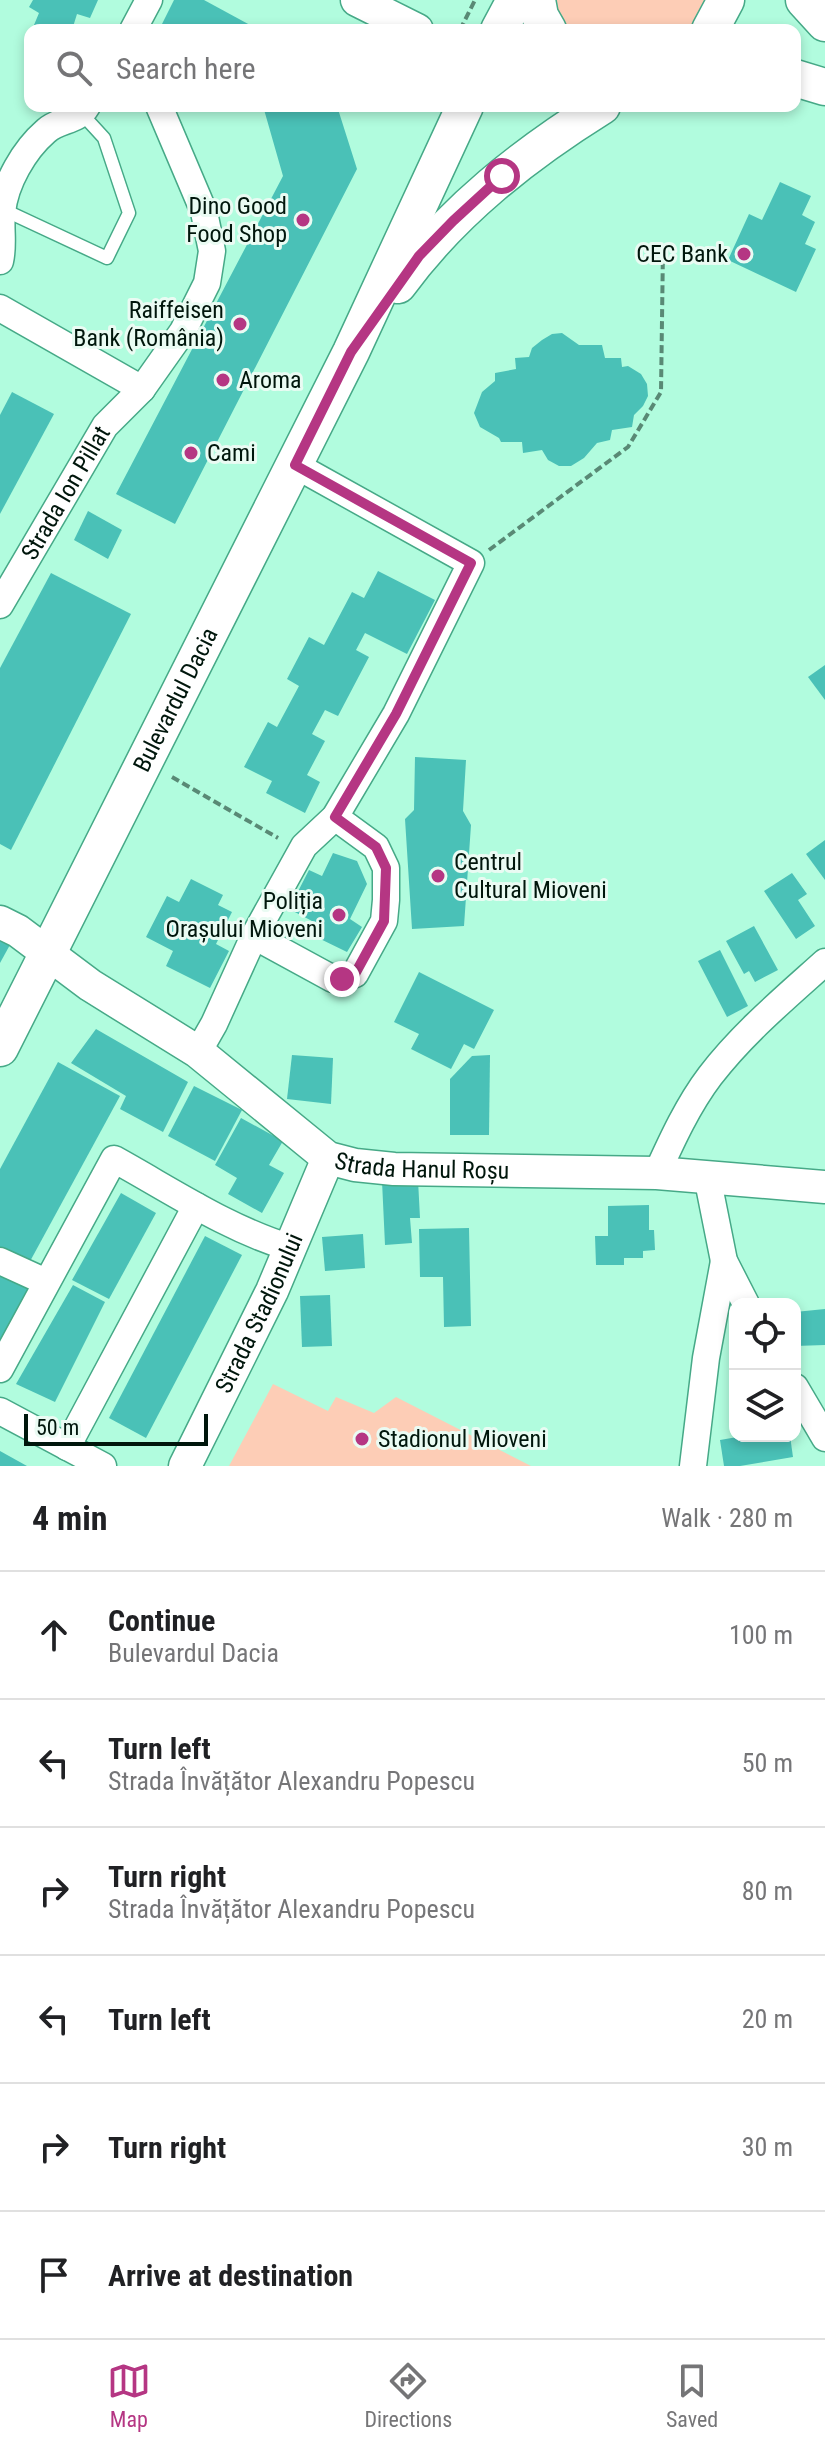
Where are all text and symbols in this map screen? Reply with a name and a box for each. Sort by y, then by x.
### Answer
search box [24,24,801,112]
icon: search [52,46,96,90]
text: Search here [116,51,256,86]
route start [484,158,520,194]
place label: Dino Good Food Shop [186,192,287,248]
marker: Dino Good Food Shop [294,211,312,229]
place label: CEC Bank [636,240,728,268]
marker: CEC Bank [735,245,753,263]
place label: Raiffeisen Bank (România) [73,296,224,352]
marker: Raiffeisen Bank (România) [231,315,249,333]
place label: Aroma [239,366,302,394]
marker: Aroma [214,371,232,389]
street label: Strada Ion Pillat [16,421,116,565]
place label: Cami [207,439,256,467]
marker: Cami [182,444,200,462]
street label: Bulevardul Dacia [128,623,224,777]
place label: Centrul Cultural Mioveni [454,848,607,904]
marker: Centrul Cultural Mioveni [429,867,447,885]
place label: Poliția Orașului Mioveni [166,887,323,943]
marker: Poliția Orașului Mioveni [330,906,348,924]
route end [324,961,360,997]
street label: Strada Hanul Roșu [332,1146,510,1185]
street label: Strada Stadionului [210,1229,309,1398]
map controls [729,1298,801,1442]
button: locate [729,1298,801,1370]
button: layers [729,1370,801,1442]
scale bar [24,1410,208,1446]
text: 50 m [36,1415,79,1440]
place label: Stadionul Mioveni [378,1425,547,1453]
marker: Stadionul Mioveni [353,1430,371,1448]
text: 4 min [32,1498,108,1538]
text: Walk · 280 m [661,1503,793,1533]
text: Continue [108,1603,215,1638]
icon: ahead [32,1613,76,1657]
text: 100 m [729,1620,793,1650]
text: Bulevardul Dacia [108,1638,279,1668]
text: Turn left [108,1731,211,1766]
icon: left [32,1741,76,1785]
text: 50 m [742,1748,793,1778]
text: Strada Învățător Alexandru Popescu [108,1766,475,1796]
text: Turn right [108,1859,226,1894]
icon: right [32,1869,76,1913]
text: 80 m [742,1876,793,1906]
text: Strada Învățător Alexandru Popescu [108,1894,475,1924]
icon: left [32,1997,76,2041]
text: Turn left [108,2002,211,2037]
text: 20 m [742,2004,793,2034]
icon: right [32,2125,76,2169]
text: Turn right [108,2130,226,2165]
text: 30 m [742,2132,793,2162]
icon: arrive [32,2253,76,2297]
text: Arrive at destination [108,2258,353,2293]
tab: Map [107,2359,151,2432]
tab: Directions [364,2359,452,2432]
tab: Saved [666,2359,718,2432]

